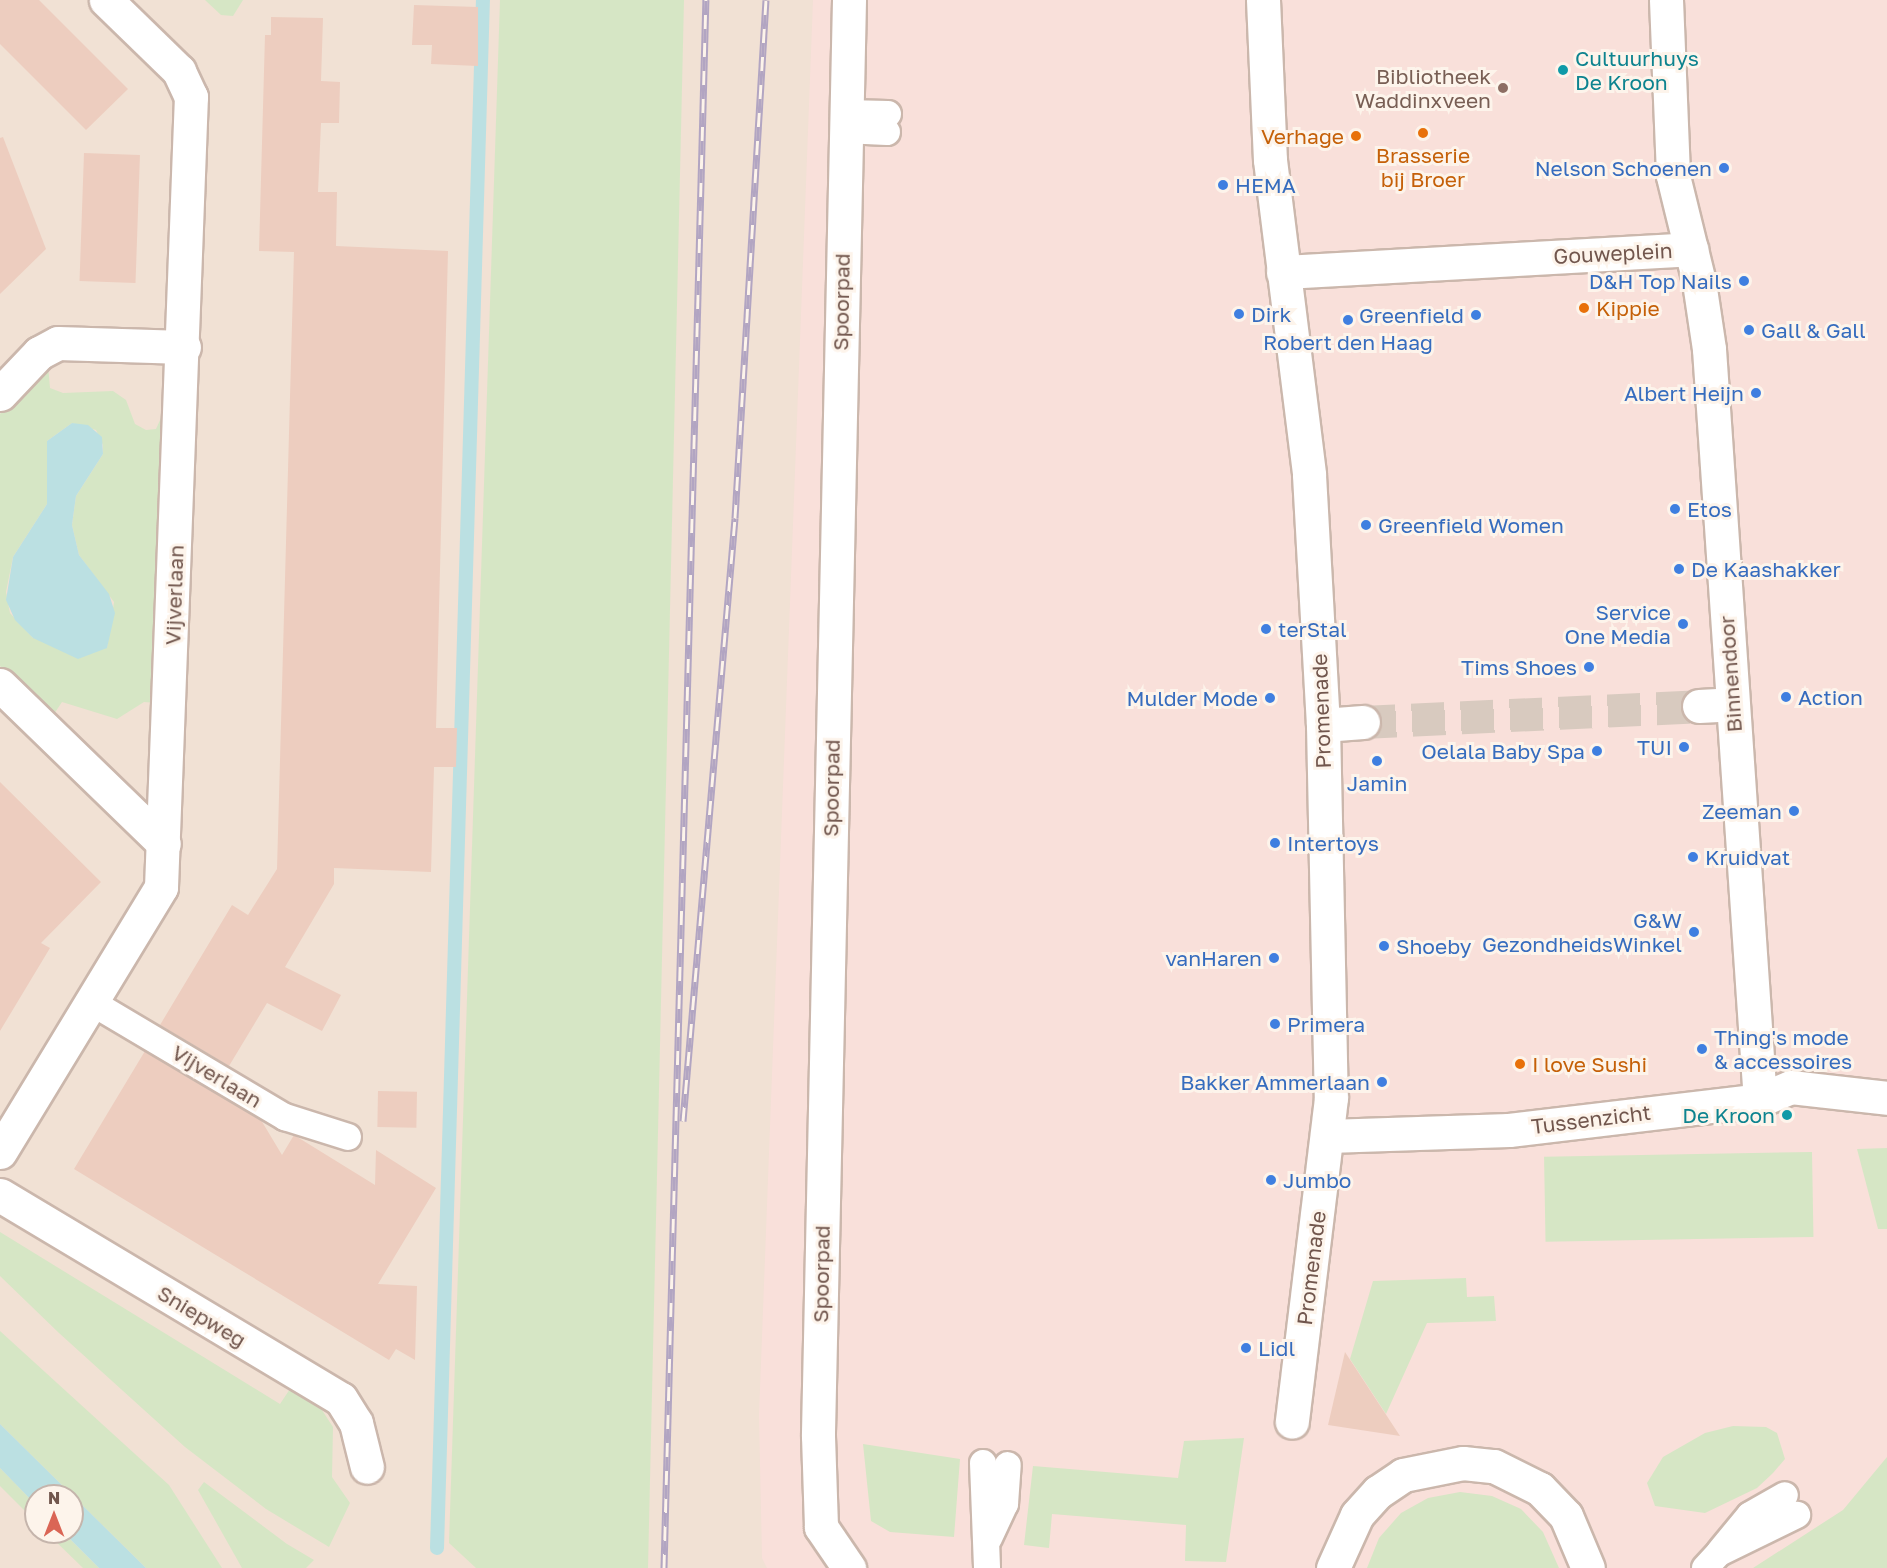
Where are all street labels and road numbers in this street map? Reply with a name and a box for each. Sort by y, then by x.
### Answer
street label: Gouweplein [1553,237,1673,269]
street label: Spoorpad [828,253,854,351]
street label: Vijverlaan [160,544,188,646]
street label: Binnendoor [1713,615,1747,733]
street label: Promenade [1306,653,1336,769]
street label: Spoorpad [818,739,844,837]
street label: Vijverlaan [167,1039,267,1113]
street label: Tussenzicht [1530,1099,1652,1139]
street label: Promenade [1291,1209,1331,1327]
street label: Spoorpad [808,1225,834,1323]
street label: Sniepweg [153,1280,251,1352]

